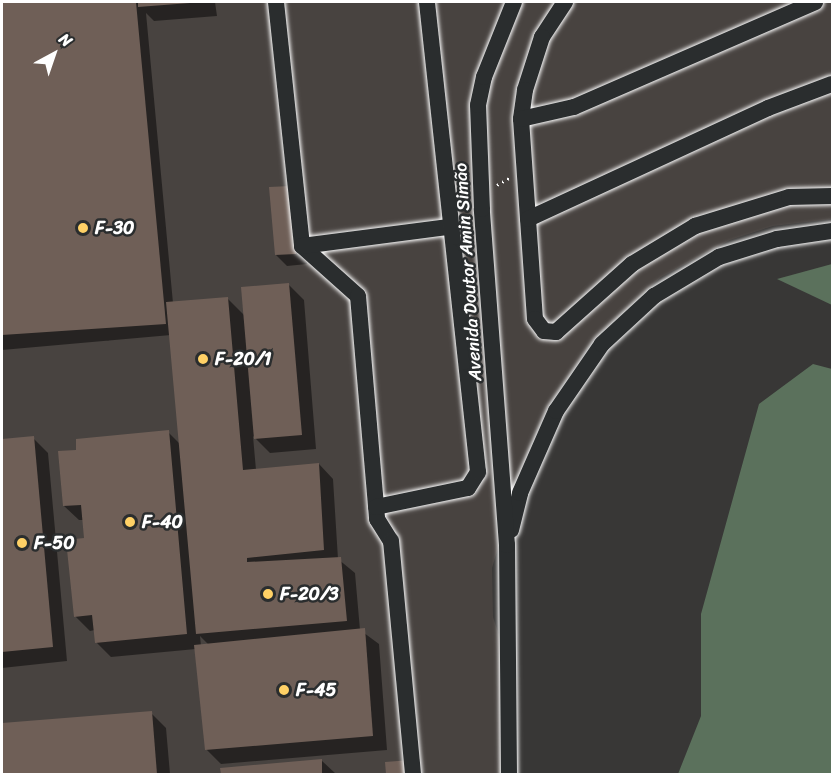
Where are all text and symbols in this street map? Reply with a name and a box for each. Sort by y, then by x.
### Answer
north arrow [24,24,84,84]
text: N [52,25,79,55]
street label: Avenida Doutor Amin Simão [450,162,486,382]
place label: F-30 [95,217,134,239]
marker: F-30 [76,221,90,235]
place label: F-20/1 [215,348,272,370]
marker: F-20/1 [196,352,210,366]
place label: F-40 [142,511,183,533]
marker: F-40 [123,515,137,529]
place label: F-50 [34,532,75,554]
marker: F-50 [15,536,29,550]
place label: F-20/3 [280,583,339,605]
marker: F-20/3 [261,587,275,601]
place label: F-45 [296,679,336,701]
marker: F-45 [277,683,291,697]

